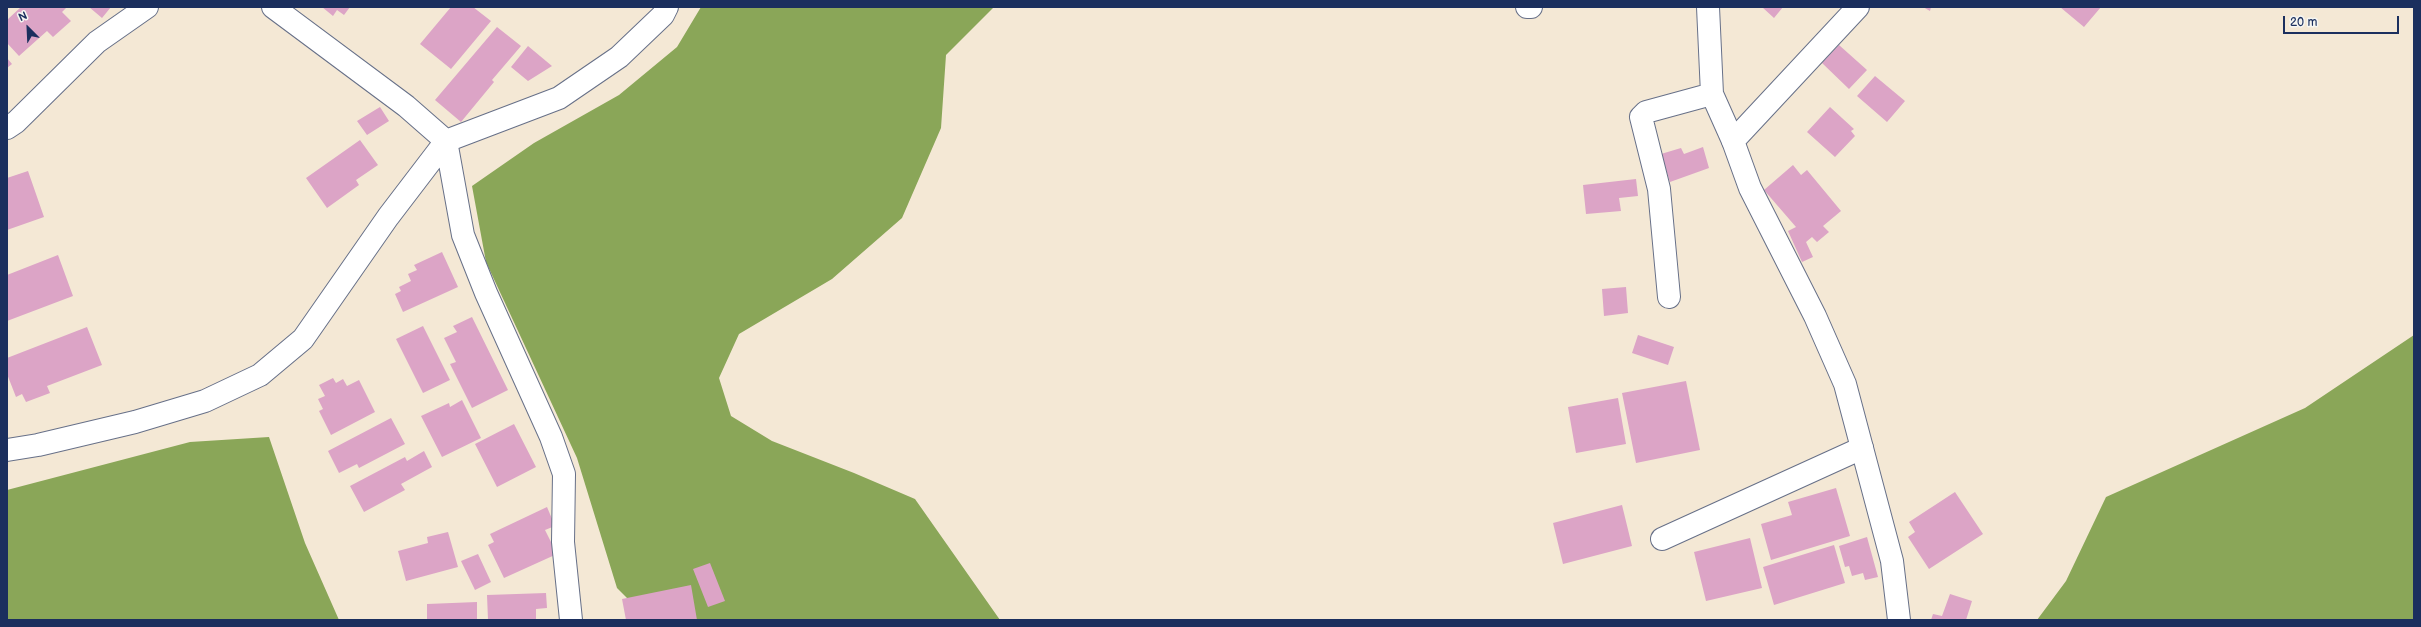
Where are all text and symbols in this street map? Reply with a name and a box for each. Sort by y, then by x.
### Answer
north arrow [8,8,48,48]
scale bar [2285,8,2401,34]
text: N [16,9,29,24]
text: 20 m [2290,15,2317,30]

